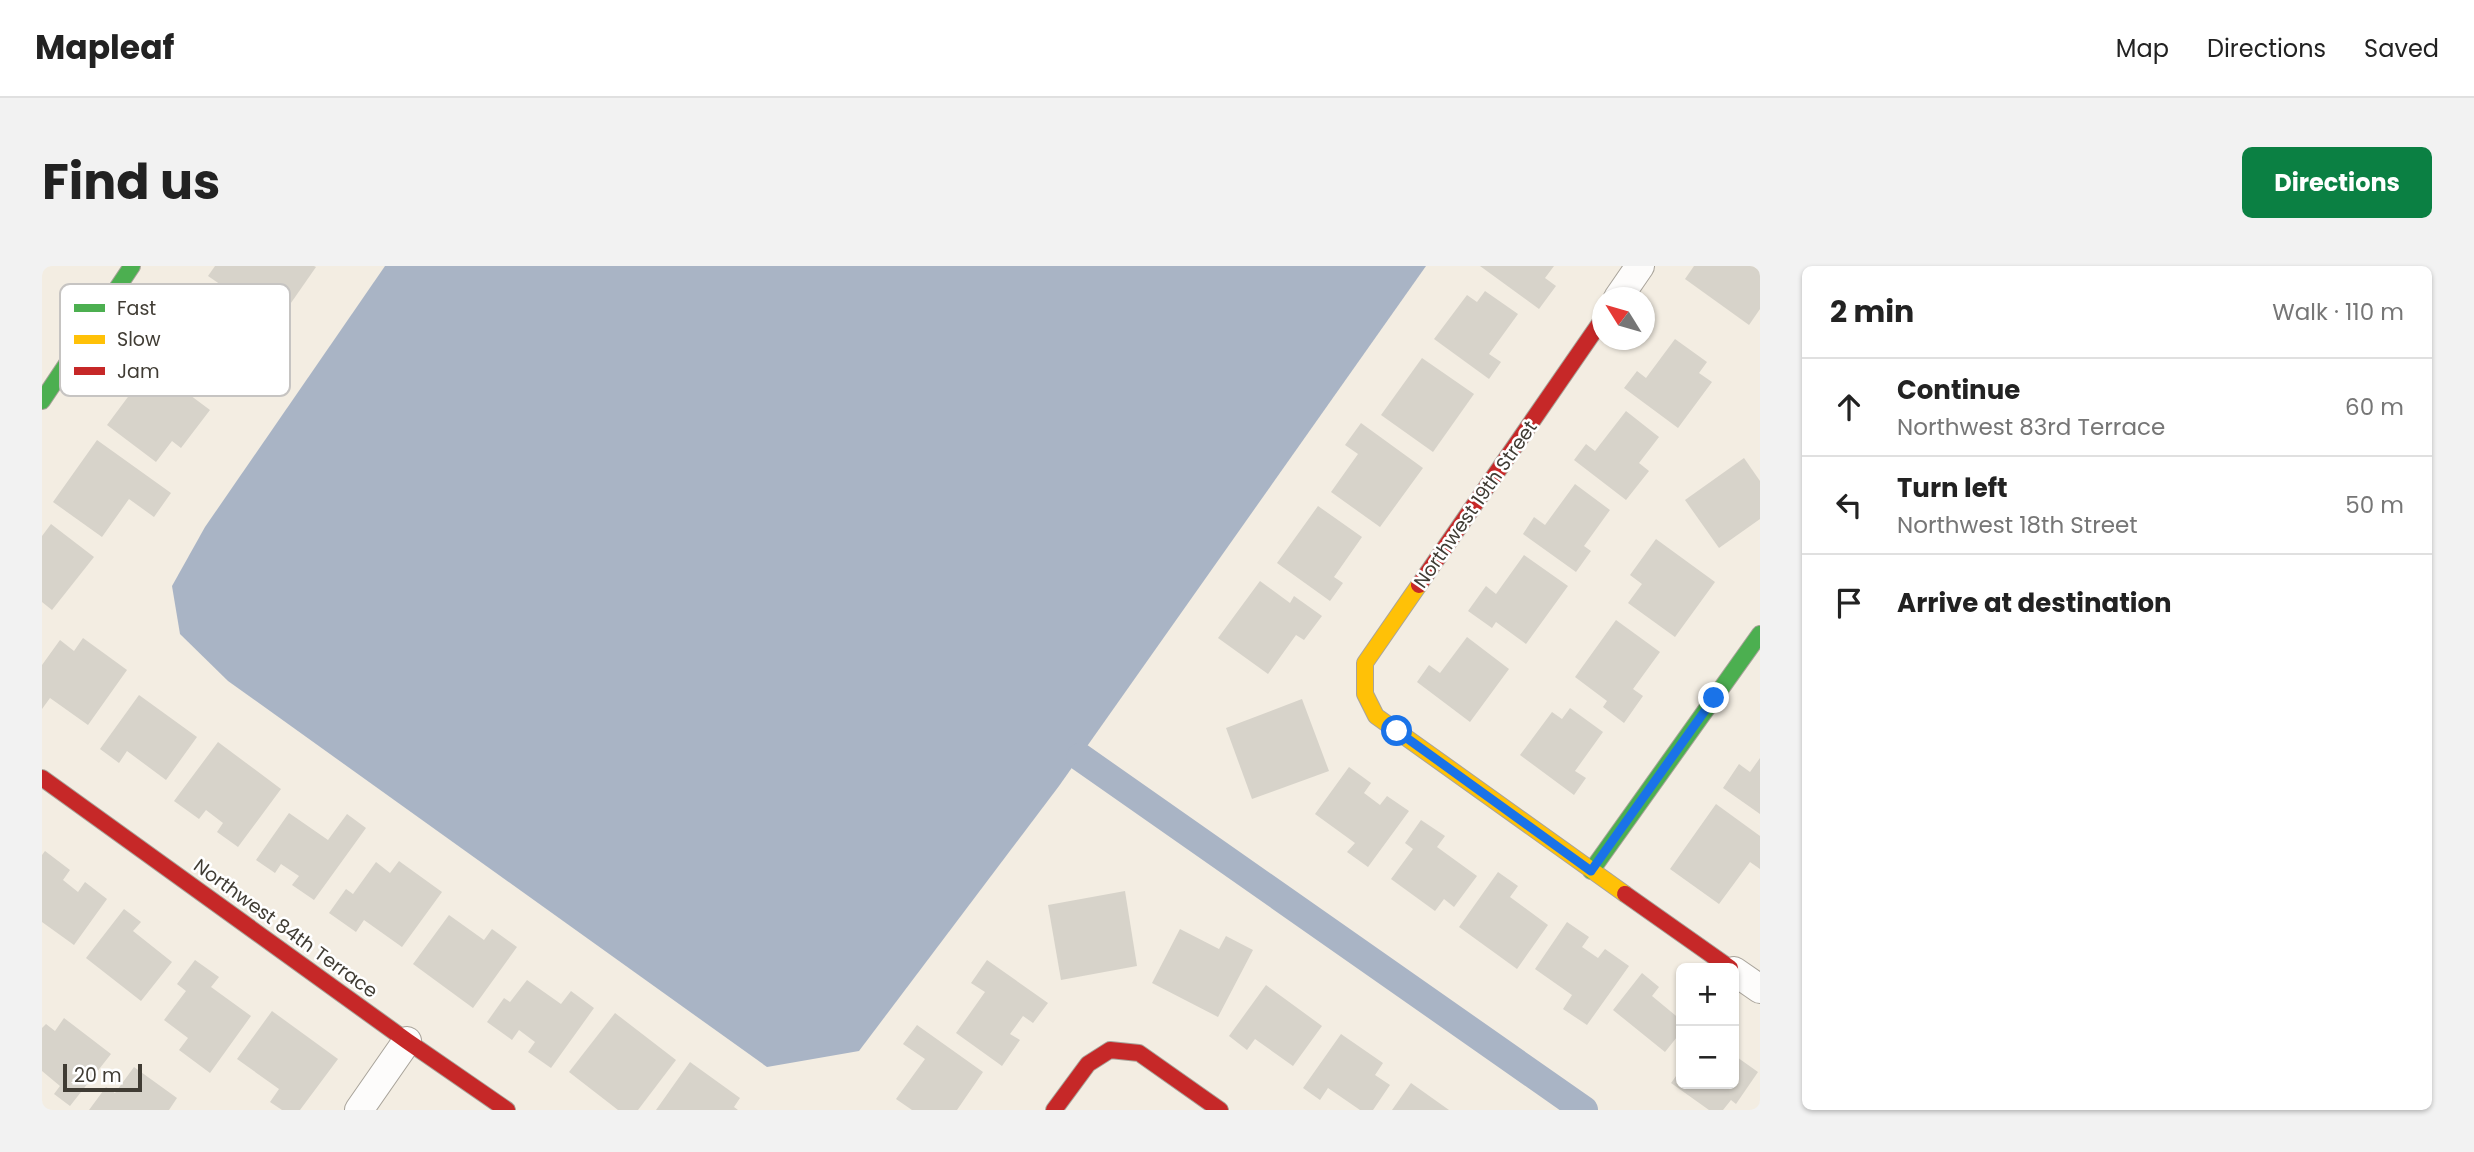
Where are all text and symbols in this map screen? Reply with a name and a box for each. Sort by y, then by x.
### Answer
text: Mapleaf [35,24,174,71]
text: Map [2116,32,2169,65]
text: Directions [2207,32,2326,65]
text: Saved [2364,32,2439,65]
button: Directions [2242,147,2432,218]
text: Find us [42,148,220,216]
legend [60,284,290,396]
north arrow [1592,287,1655,350]
text: 2 min [1830,290,1914,333]
text: Fast [117,295,156,322]
text: Walk · 110 m [2272,296,2404,328]
text: Slow [117,326,161,353]
text: Jam [117,358,159,385]
text: Continue [1897,372,2020,408]
icon: ahead [1830,388,1868,426]
text: 60 m [2345,391,2404,423]
text: Northwest 83rd Terrace [1897,411,2165,443]
street label: Northwest 19th Street [1407,415,1544,593]
text: Turn left [1897,470,2008,506]
icon: left [1830,486,1868,524]
text: 50 m [2345,489,2404,521]
text: Northwest 18th Street [1897,509,2138,541]
icon: arrive [1830,584,1868,622]
text: Arrive at destination [1897,585,2172,621]
route end [1698,682,1729,713]
route start [1381,715,1412,746]
street label: Northwest 84th Terrace [188,852,383,1004]
map controls [1676,963,1739,1089]
button: + [1676,963,1739,1026]
button: − [1676,1026,1739,1089]
scale bar [63,1061,142,1093]
text: 20 m [74,1062,122,1089]

